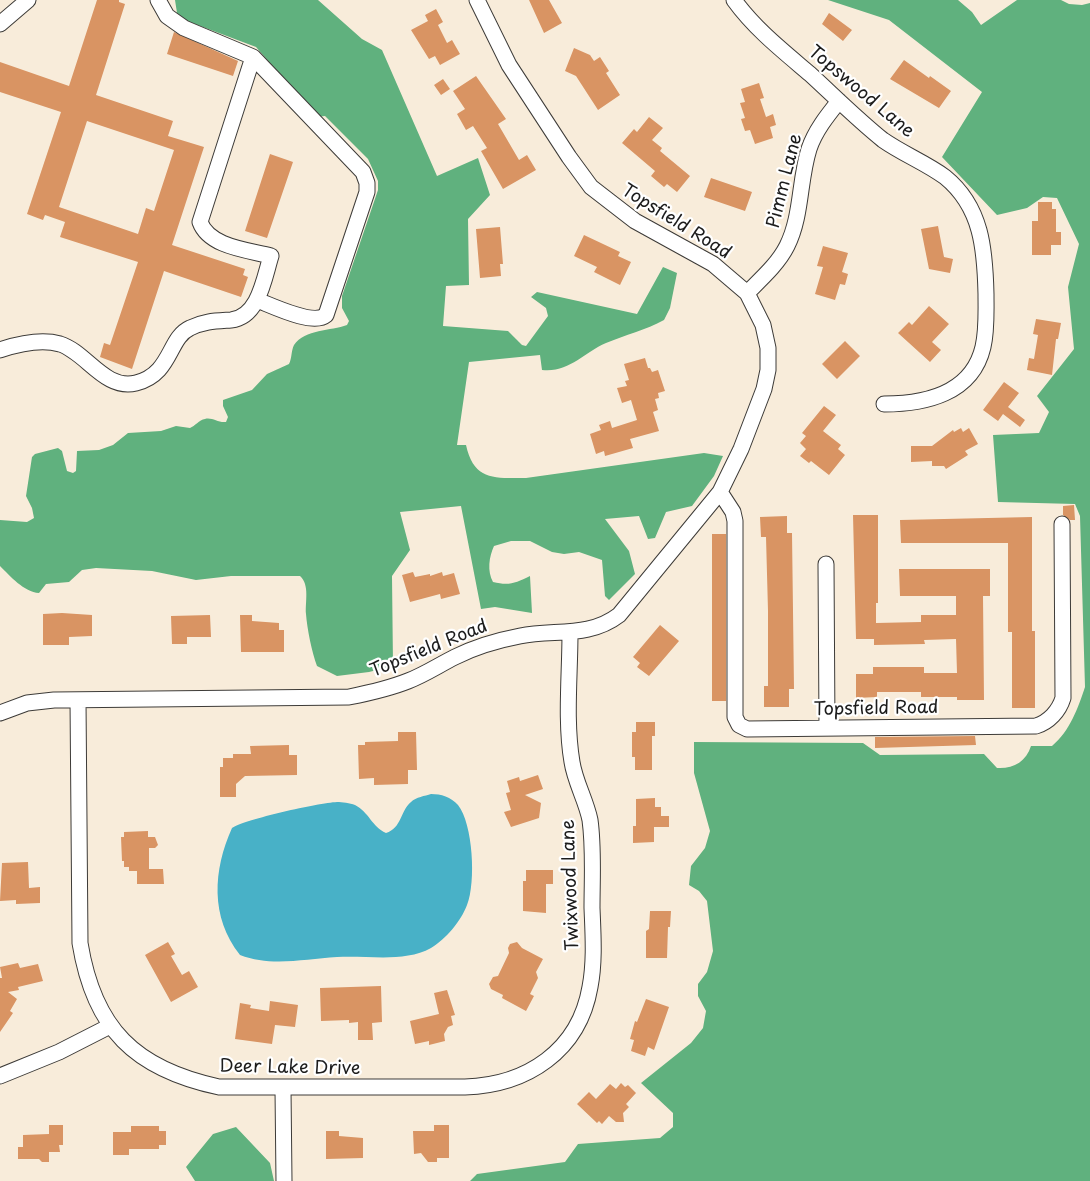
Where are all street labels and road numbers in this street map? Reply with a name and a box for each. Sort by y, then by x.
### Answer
street label: Topswood Lane [804,41,918,143]
street label: Pimm Lane [763,132,807,230]
street label: Topsfield Road [617,180,735,264]
street label: Topsfield Road [367,616,491,682]
street label: Topsfield Road [813,697,939,721]
street label: Twixwood Lane [558,819,584,951]
street label: Deer Lake Drive [219,1056,361,1080]

